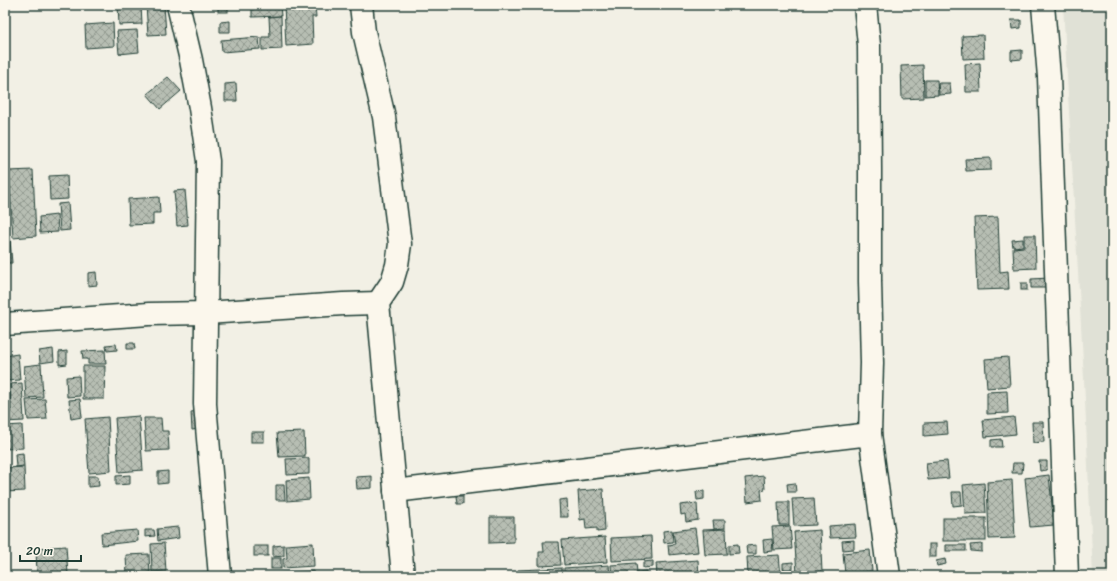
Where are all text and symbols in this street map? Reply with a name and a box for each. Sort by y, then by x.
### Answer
scale bar [20,537,81,563]
text: 20 m [26,540,53,562]

